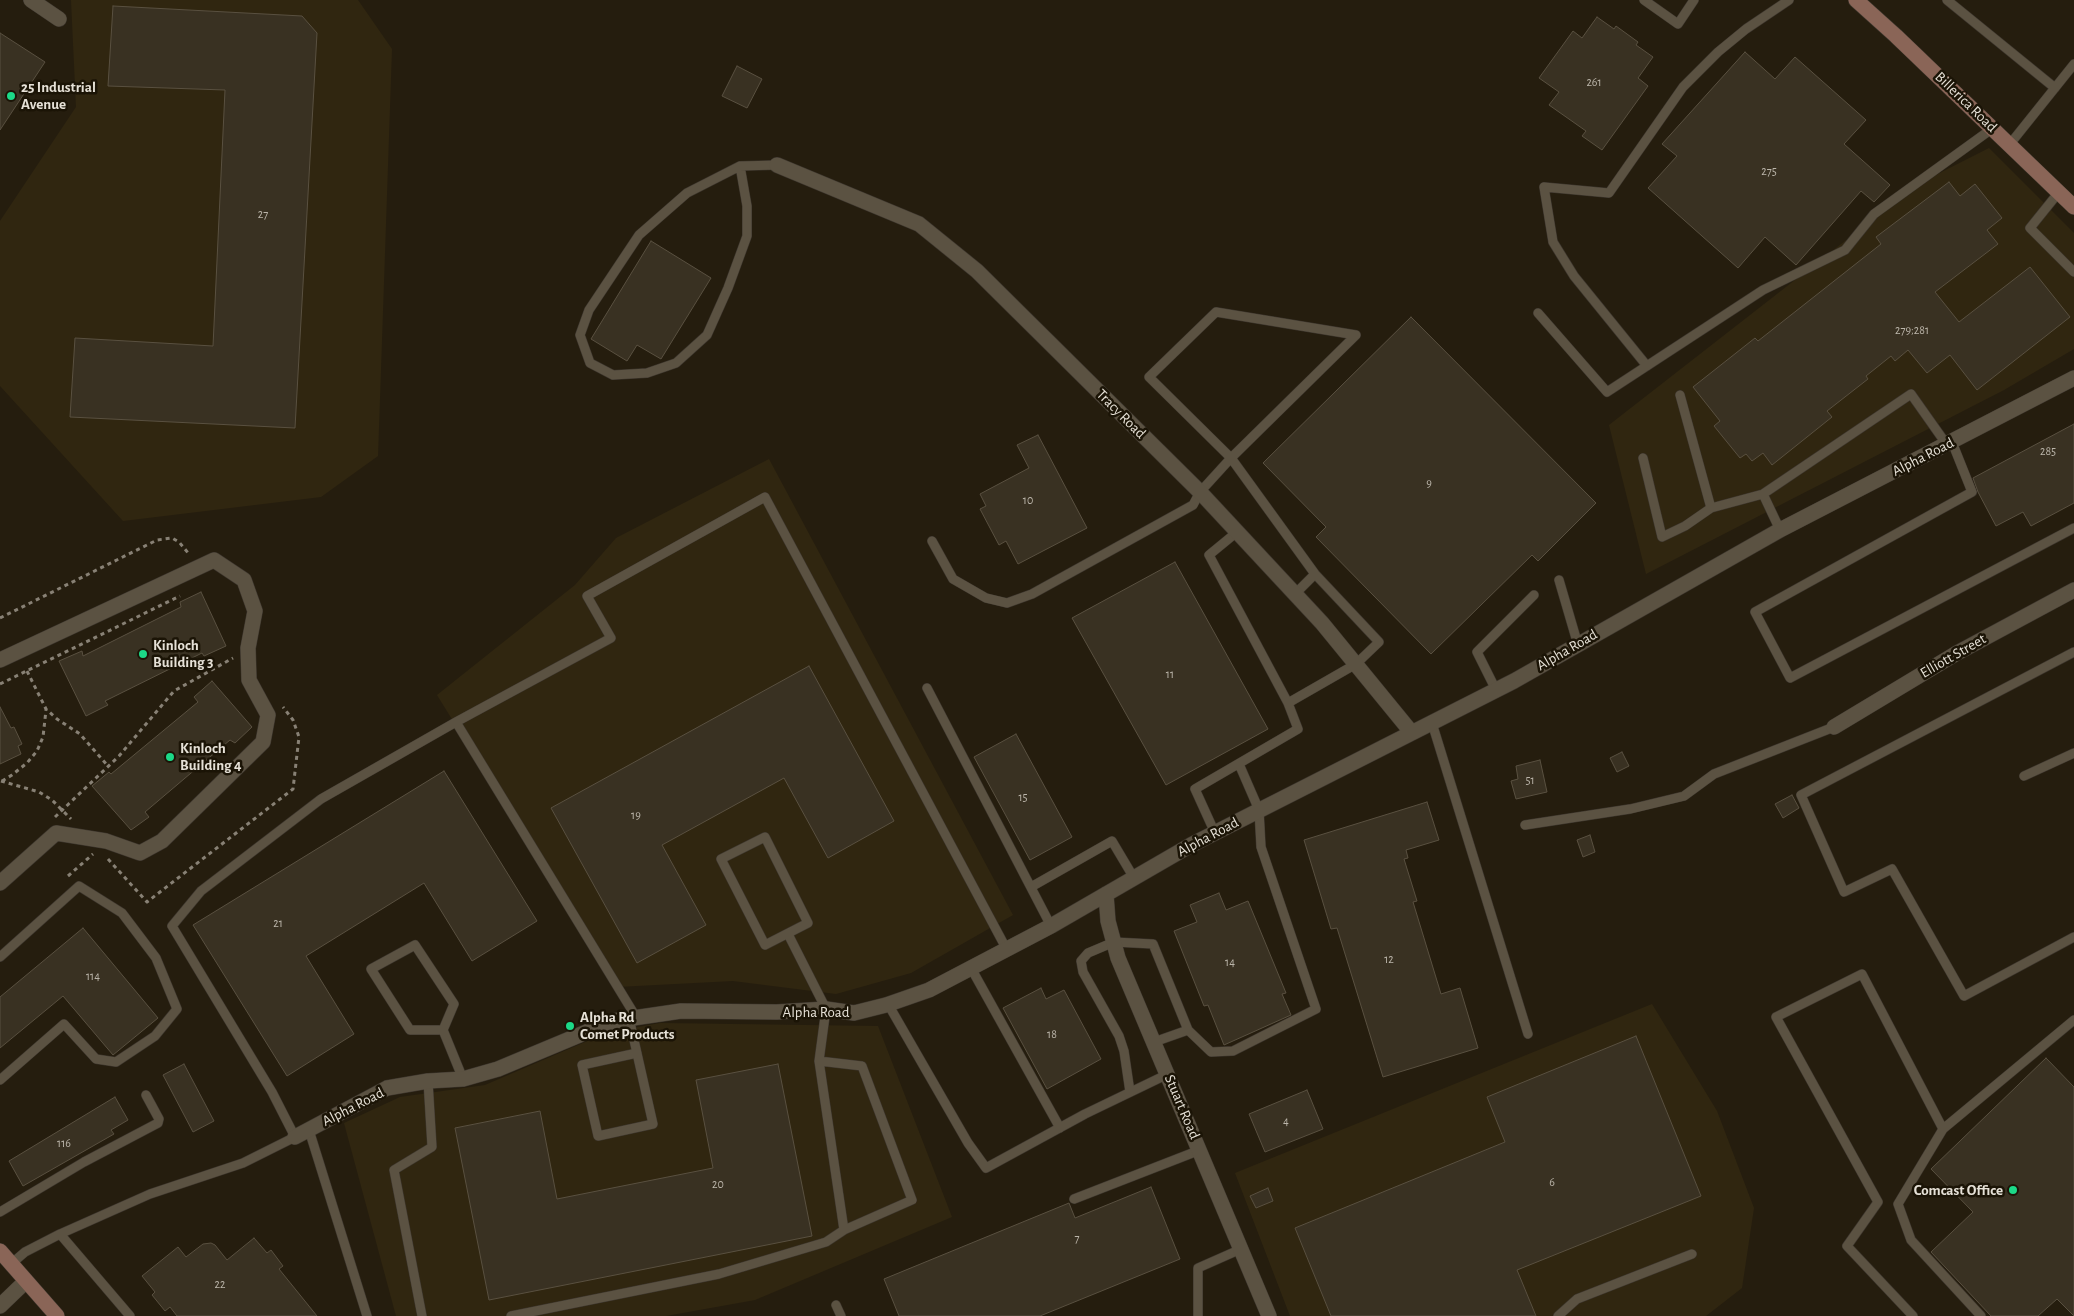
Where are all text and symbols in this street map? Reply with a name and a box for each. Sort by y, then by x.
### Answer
street label: Billerica Road [1931,68,2001,136]
house number: 261 [1586,75,1602,89]
place label: 25 Industrial Avenue [21,78,96,113]
marker: 25 Industrial Avenue [5,90,17,102]
house number: 275 [1761,164,1777,178]
house number: 27 [258,207,268,221]
house number: 279;281 [1895,323,1929,337]
street label: Tracy Road [1093,386,1149,442]
street label: Alpha Road [1889,434,1957,480]
house number: 285 [2040,444,2056,458]
house number: 9 [1426,476,1432,490]
house number: 10 [1023,493,1033,507]
street label: Alpha Road [1533,625,1601,675]
street label: Elliott Street [1917,630,1989,682]
place label: Kinloch Building 3 [153,636,213,671]
marker: Kinloch Building 3 [137,648,149,660]
house number: 11 [1166,667,1174,681]
place label: Kinloch Building 4 [180,739,241,774]
marker: Kinloch Building 4 [164,751,176,763]
house number: 51 [1525,773,1535,787]
house number: 15 [1018,790,1028,804]
house number: 19 [631,808,641,822]
street label: Alpha Road [1174,813,1242,861]
house number: 21 [273,916,283,930]
house number: 12 [1384,952,1394,966]
house number: 14 [1225,955,1235,969]
house number: 114 [86,969,100,983]
street label: Alpha Road [782,1003,850,1021]
place label: Alpha Rd Comet Products [580,1008,674,1043]
marker: Alpha Rd Comet Products [564,1020,576,1032]
house number: 18 [1047,1027,1057,1041]
street label: Stuart Road [1160,1072,1204,1142]
street label: Alpha Road [319,1084,387,1130]
house number: 4 [1283,1114,1289,1128]
house number: 116 [57,1136,71,1150]
house number: 6 [1549,1175,1555,1189]
house number: 20 [712,1177,724,1191]
place label: Comcast Office [1914,1181,2003,1199]
marker: Comcast Office [2007,1184,2019,1196]
house number: 7 [1074,1231,1080,1245]
house number: 22 [215,1277,225,1291]

